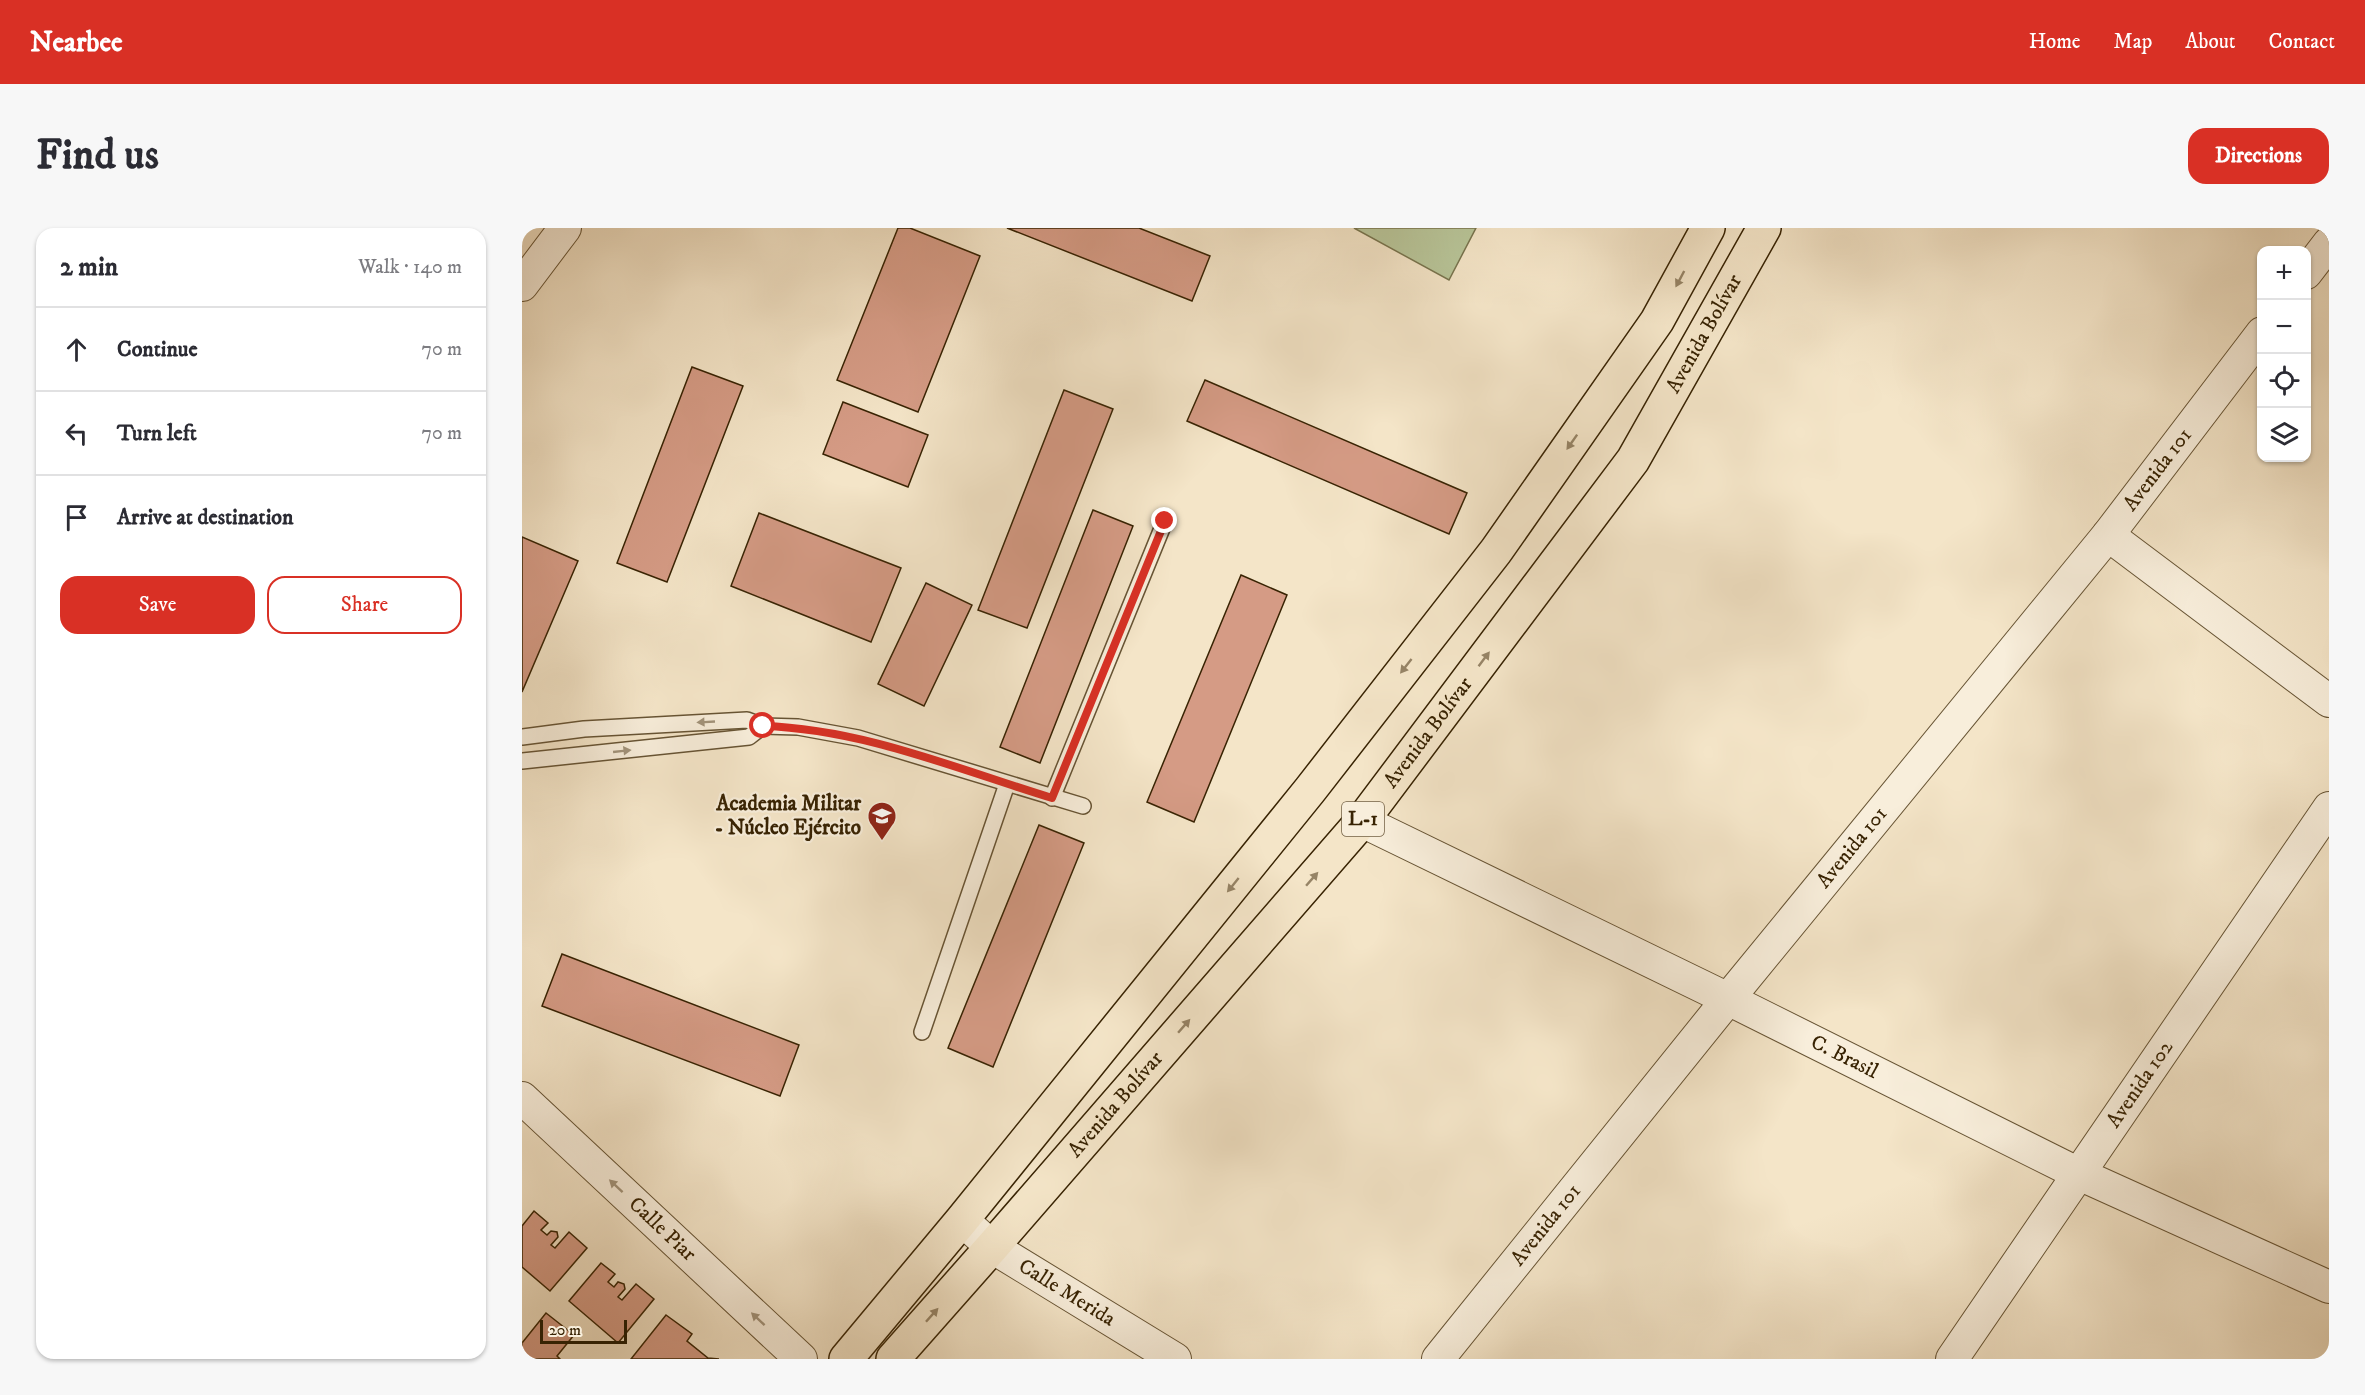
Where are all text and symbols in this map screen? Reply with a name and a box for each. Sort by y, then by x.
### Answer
text: Nearbee [30,25,123,60]
text: Home [2029,29,2081,55]
text: Map [2114,29,2152,55]
text: About [2185,29,2236,55]
text: Contact [2269,29,2335,55]
button: Directions [2188,128,2329,184]
text: Find us [36,130,159,182]
map controls [2257,246,2311,462]
button: + [2257,246,2311,300]
text: 2 min [60,251,118,284]
text: Walk · 140 m [358,255,462,280]
street label: Avenida Bolívar [1660,270,1748,398]
one-way arrow [1675,271,1685,288]
button: − [2257,300,2311,354]
icon: ahead [60,333,93,366]
text: Continue [117,336,198,363]
text: 70 m [421,337,462,362]
button: locate [2257,354,2311,408]
button: layers [2257,408,2311,462]
icon: left [60,417,93,450]
text: Turn left [117,420,197,447]
text: 70 m [421,421,462,446]
street label: Avenida 101 [2118,423,2198,517]
one-way arrow [1567,434,1578,450]
icon: arrive [60,501,93,534]
text: Arrive at destination [117,504,294,531]
route end [1151,507,1177,533]
button: Save [60,576,255,634]
button: Share [267,576,462,634]
one-way arrow [1477,652,1489,667]
one-way arrow [1400,658,1413,674]
street label: Avenida Bolívar [1378,672,1478,794]
route start [749,712,775,738]
one-way arrow [696,718,715,727]
one-way arrow [613,746,632,756]
place label: Academia Militar - Núcleo Ejército [715,791,862,842]
school or university icon: Academia Militar - Núcleo Ejército [866,800,898,842]
road number: L-1 [1342,802,1384,836]
street label: Avenida 101 [1811,802,1893,894]
one-way arrow [1305,872,1318,887]
one-way arrow [1227,877,1240,893]
one-way arrow [1177,1019,1190,1034]
street label: C. Brasil [1806,1029,1883,1085]
street label: Avenida 102 [2101,1035,2180,1133]
street label: Avenida Bolívar [1062,1046,1169,1163]
street label: Avenida 101 [1505,1179,1587,1271]
one-way arrow [609,1180,624,1193]
street label: Calle Piar [623,1191,702,1267]
street label: Calle Merida [1014,1253,1120,1332]
one-way arrow [925,1308,939,1323]
one-way arrow [751,1312,766,1326]
scale bar [540,1317,627,1344]
text: 20 m [549,1320,581,1340]

